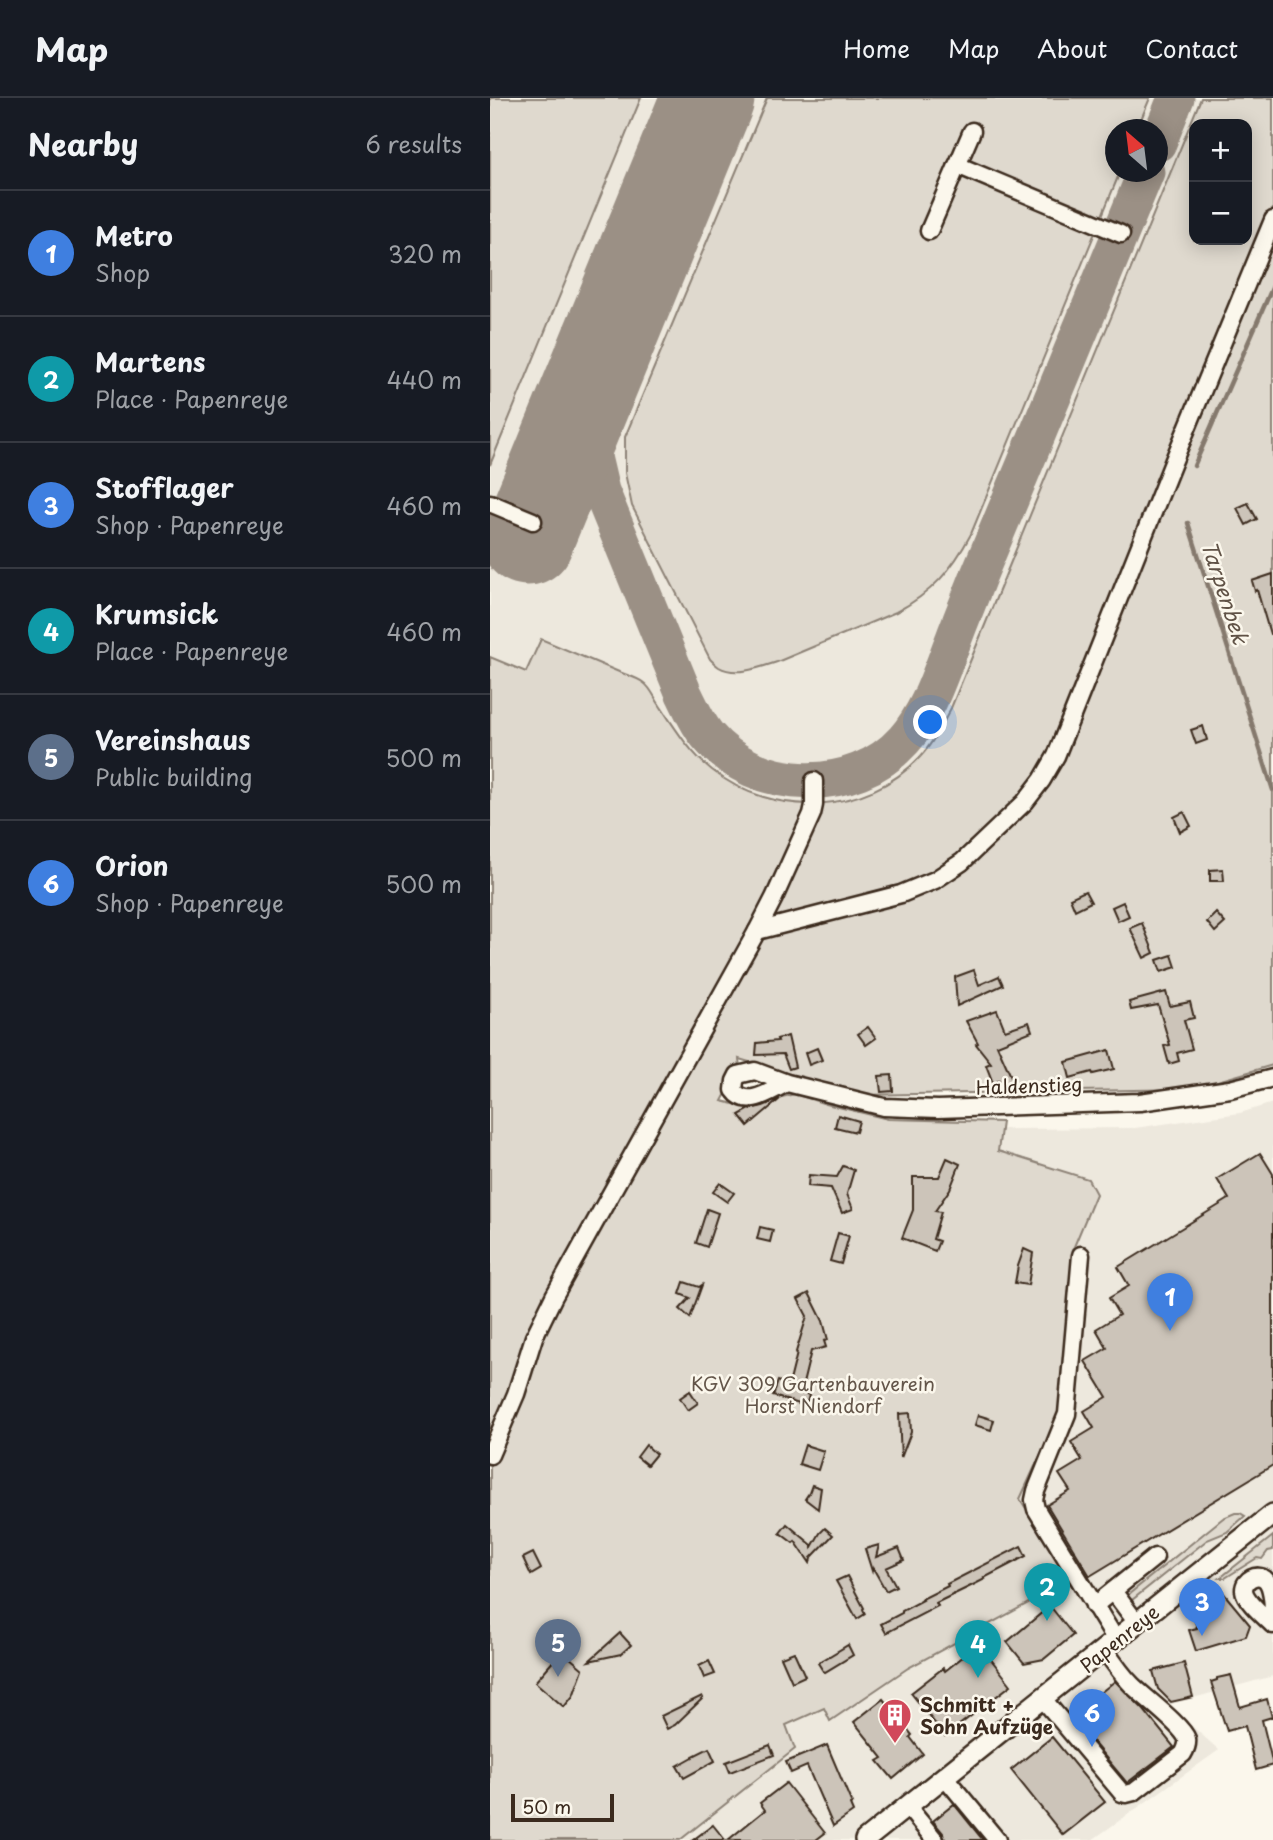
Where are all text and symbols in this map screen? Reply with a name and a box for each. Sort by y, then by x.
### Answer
text: Map [35,23,108,73]
text: Home [843,30,910,66]
text: Map [948,30,999,66]
text: About [1037,30,1107,66]
text: Contact [1145,30,1238,66]
north arrow [1105,119,1168,182]
map controls [1189,119,1252,245]
button: + [1189,119,1252,182]
text: Nearby [28,121,138,166]
text: 6 results [366,126,462,161]
button: − [1189,182,1252,245]
text: Metro [95,216,173,255]
text: 1 [46,236,57,271]
text: 320 m [388,236,462,271]
text: Shop [95,255,150,290]
text: Martens [95,342,206,381]
text: 2 [43,362,59,397]
text: 440 m [387,362,462,397]
text: Place · Papenreye [95,381,288,416]
text: Stofflager [95,468,234,507]
text: 3 [43,488,59,523]
text: 460 m [387,488,462,523]
text: Shop · Papenreye [95,507,284,542]
water label: Tarpenbek [1194,536,1258,649]
text: Krumsick [95,594,219,633]
text: 4 [43,614,59,649]
text: 460 m [387,614,462,649]
text: Place · Papenreye [95,633,288,668]
your location [913,705,947,739]
text: Vereinshaus [95,720,251,759]
text: 5 [44,740,58,775]
text: 500 m [385,740,462,775]
text: Public building [95,759,252,794]
text: Orion [95,846,169,885]
text: 6 [43,866,59,901]
text: 500 m [385,866,462,901]
text: Shop · Papenreye [95,885,284,920]
street label: Haldenstieg [975,1069,1083,1101]
pin: 1 [1147,1273,1193,1331]
park label: KGV 309 Gartenbauverein Horst Niendorf [691,1369,935,1419]
pin: 2 [1024,1563,1070,1621]
pin: 3 [1179,1578,1225,1636]
street label: Papenreye [1074,1597,1164,1679]
pin: 5 [535,1619,581,1677]
pin: 4 [955,1620,1001,1678]
pin: 6 [1069,1689,1115,1747]
place label: Schmitt + Sohn Aufzüge [920,1690,1053,1740]
building icon: Schmitt + Sohn Aufzüge [876,1696,914,1745]
scale bar [511,1791,614,1823]
text: 50 m [522,1792,571,1820]

